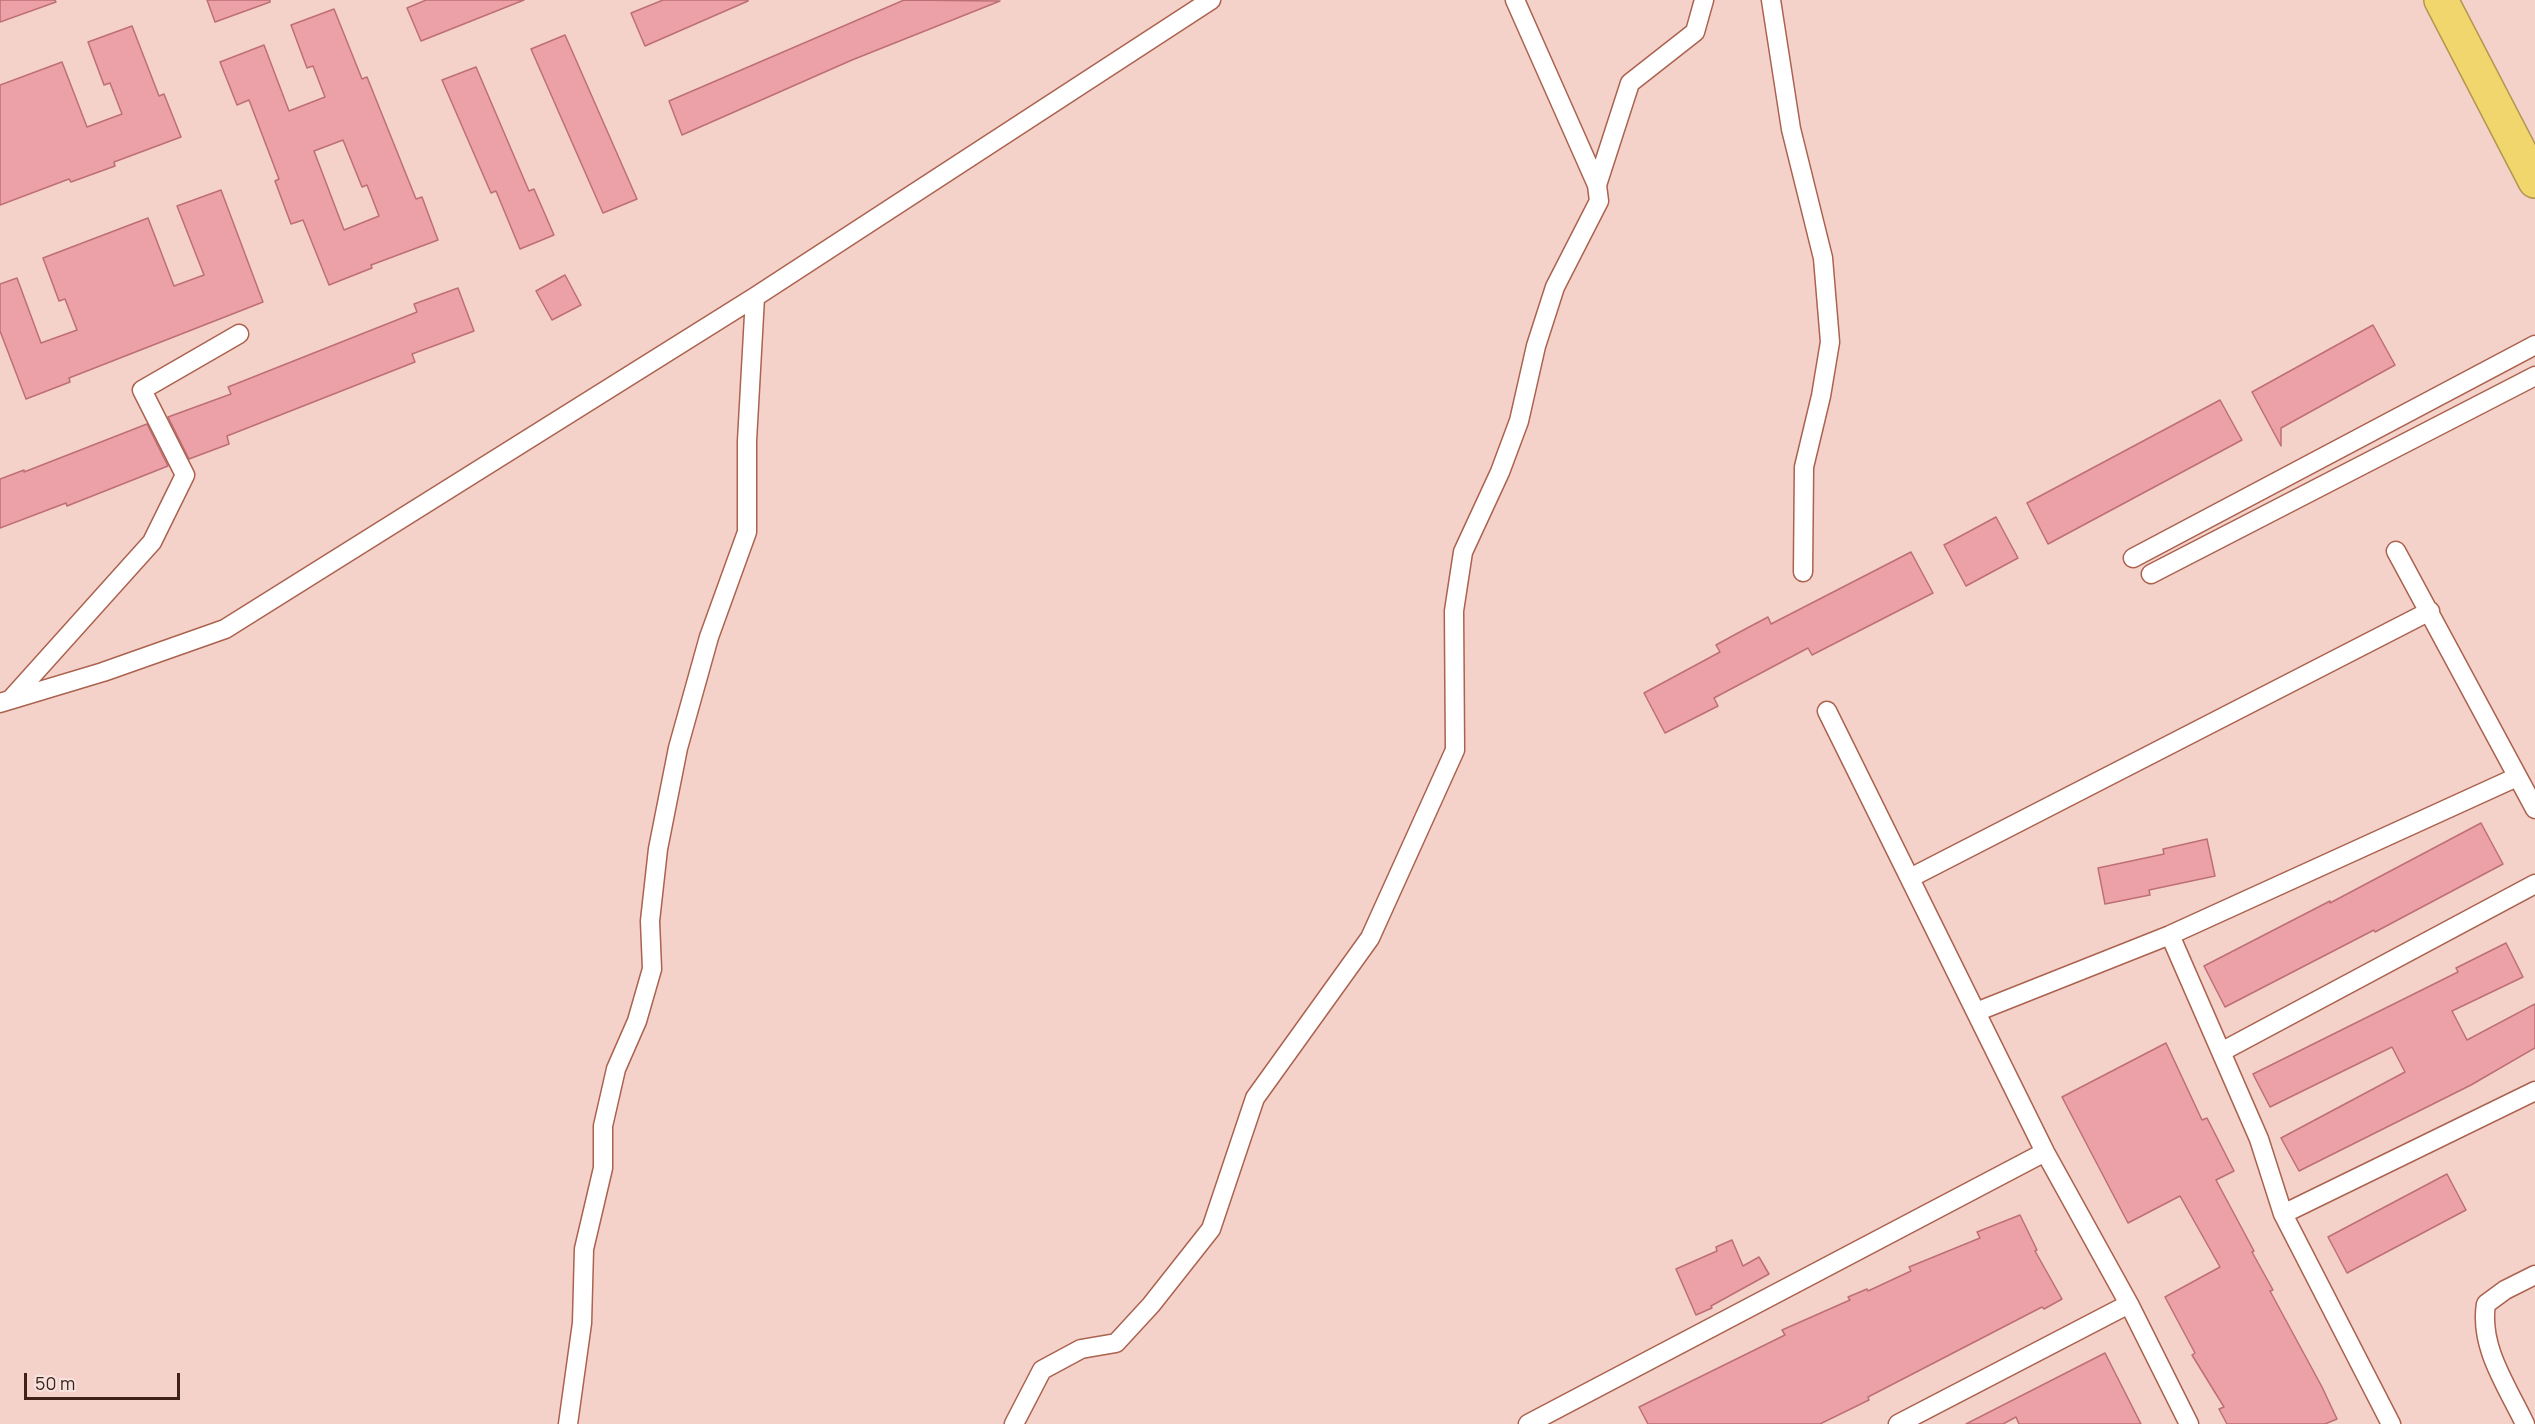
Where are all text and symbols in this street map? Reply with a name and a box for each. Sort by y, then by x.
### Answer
scale bar [27,1361,183,1399]
text: 50 m [35,1371,75,1395]

